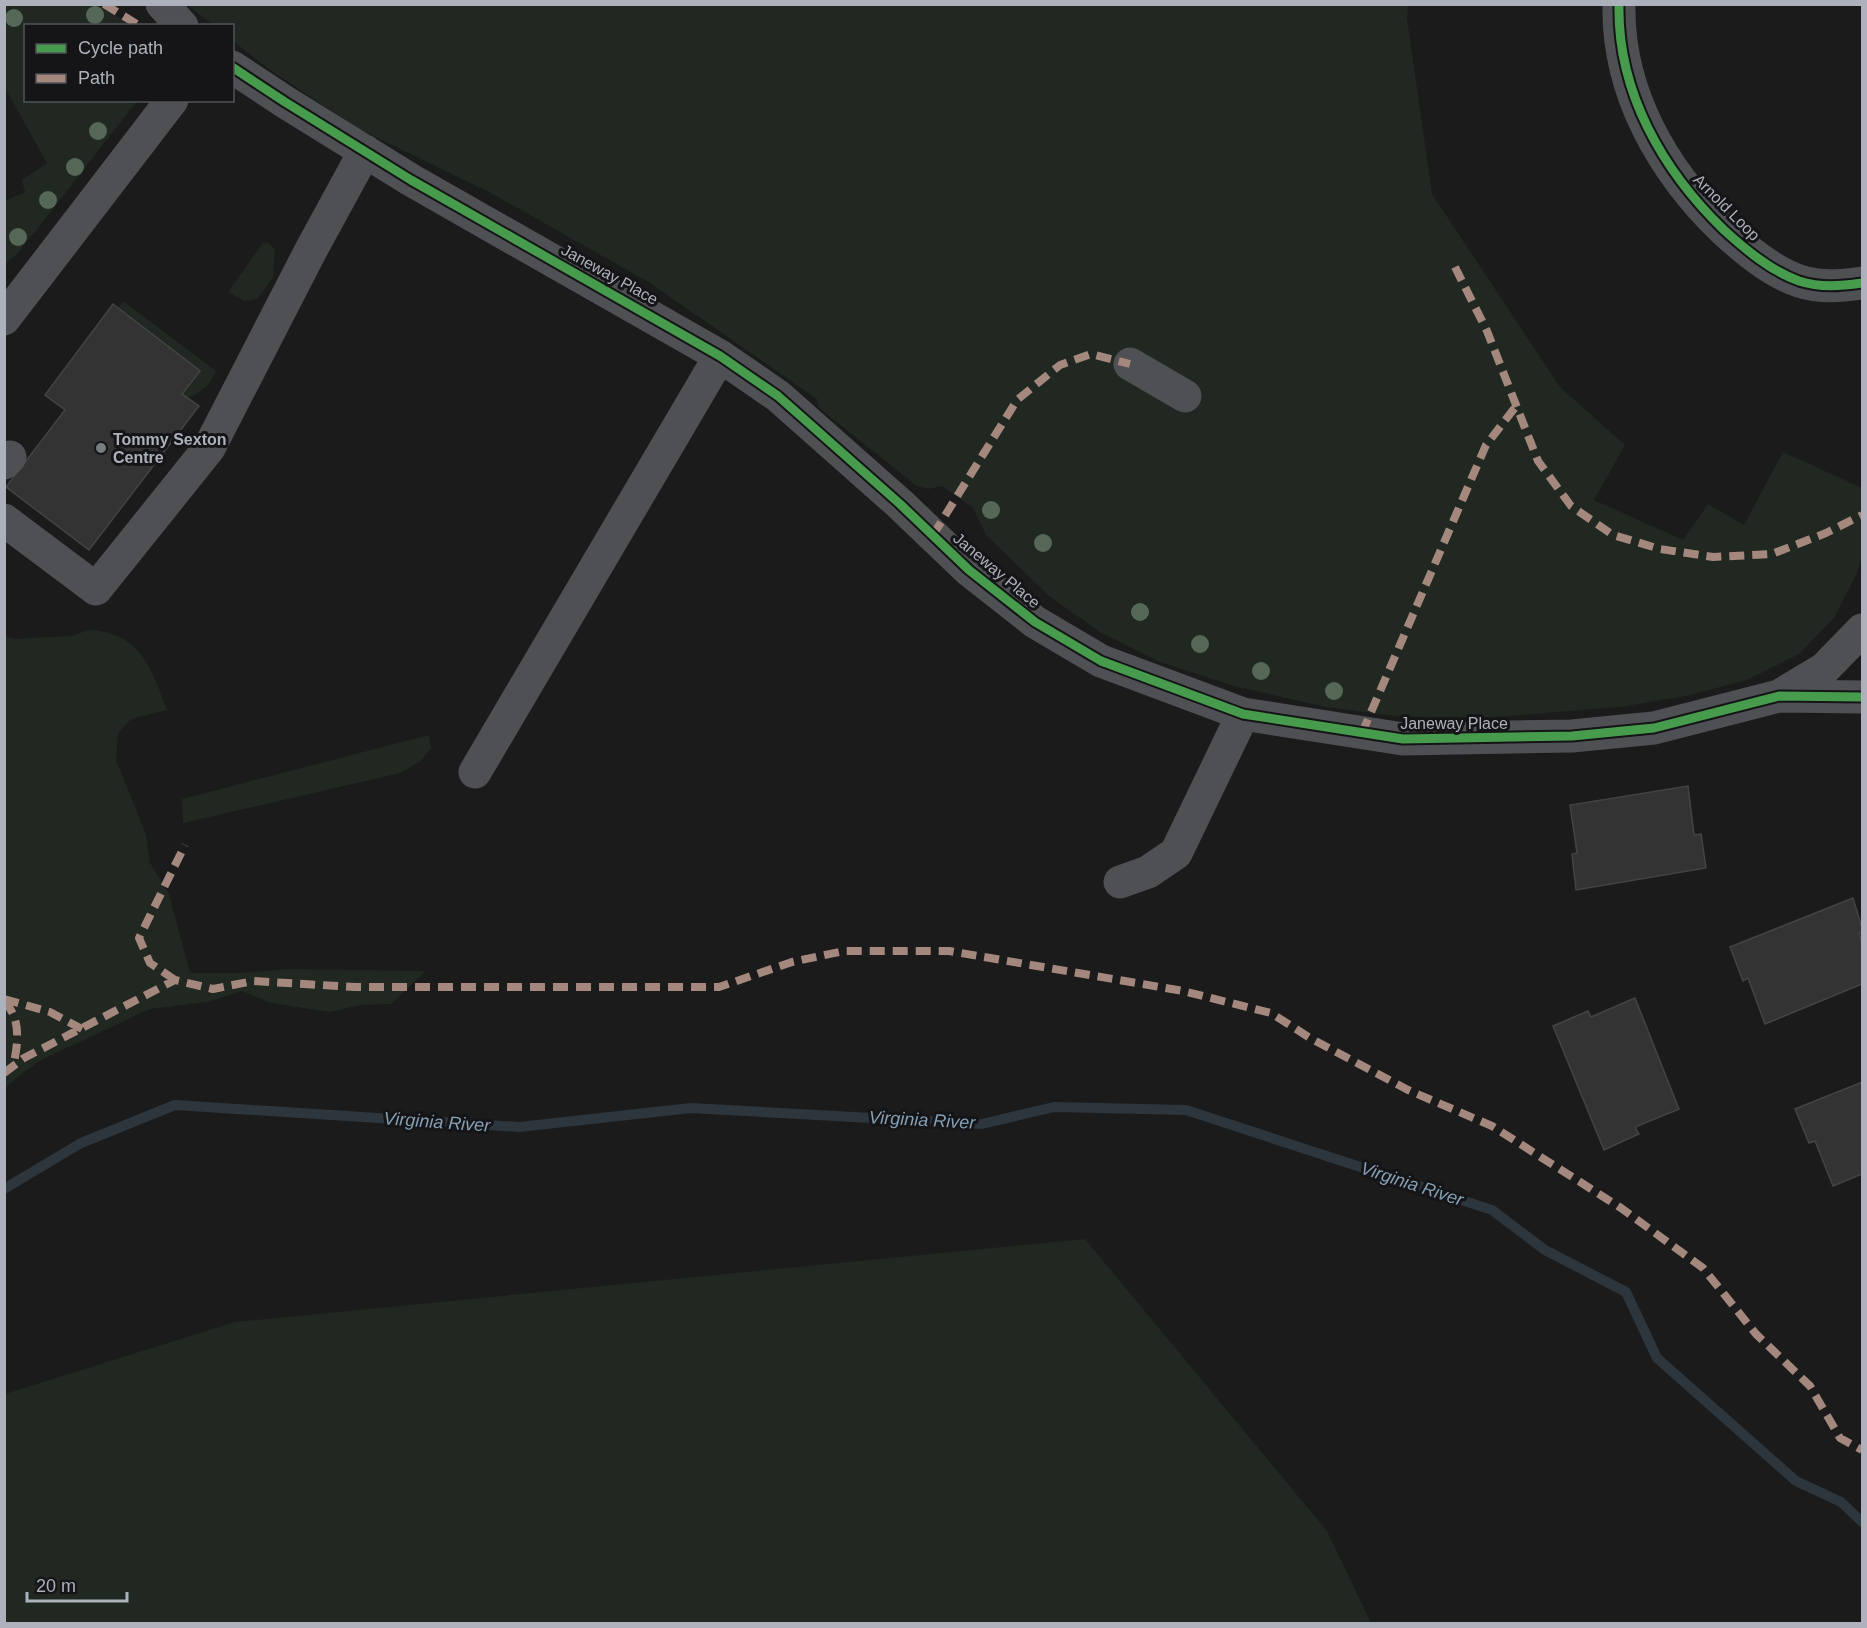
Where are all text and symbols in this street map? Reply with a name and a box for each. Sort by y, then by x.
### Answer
legend [24,24,234,102]
text: Cycle path [78,38,163,58]
text: Path [78,68,115,88]
street label: Arnold Loop [1690,171,1763,244]
street label: Janeway Place [559,241,661,308]
place label: Tommy Sexton Centre [113,431,227,466]
marker: Tommy Sexton Centre [94,441,108,455]
street label: Janeway Place [950,529,1043,612]
street label: Janeway Place [1400,715,1508,732]
water label: Virginia River [868,1107,977,1133]
water label: Virginia River [383,1108,492,1136]
water label: Virginia River [1358,1158,1467,1210]
scale bar [27,1565,128,1603]
text: 20 m [36,1576,76,1596]

